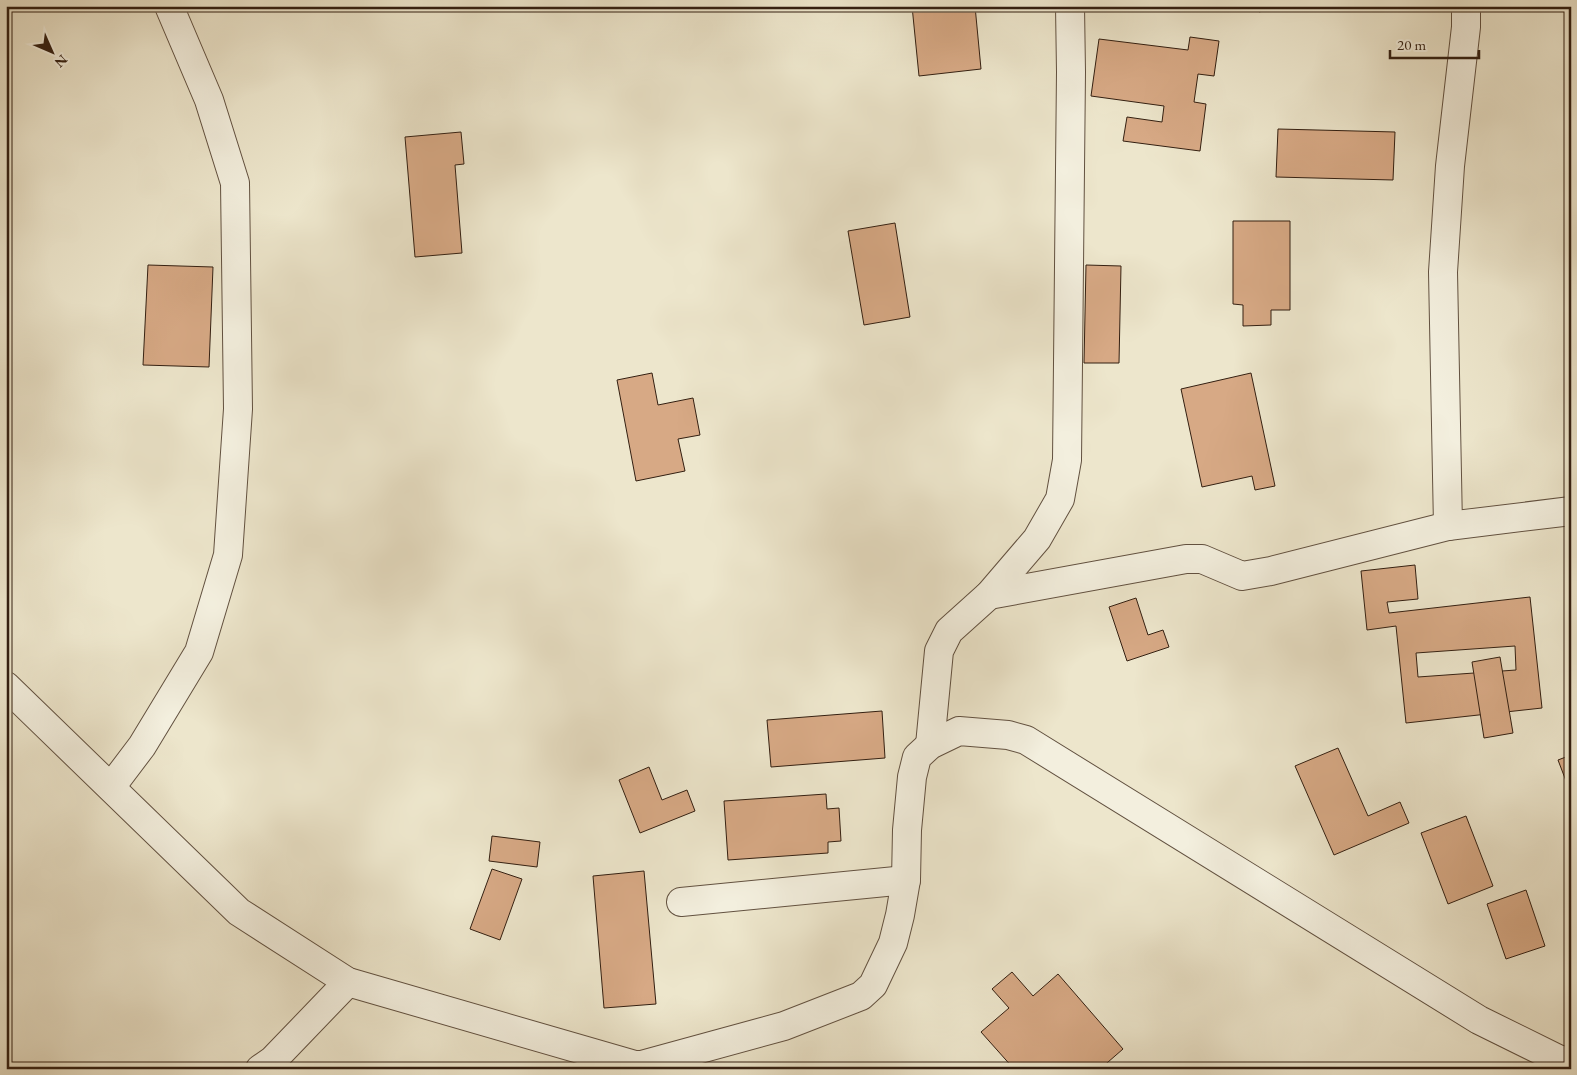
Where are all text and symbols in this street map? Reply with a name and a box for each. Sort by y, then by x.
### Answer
north arrow [28,28,78,78]
scale bar [1390,28,1478,60]
text: 20 m [1397,35,1426,54]
text: N [50,51,72,72]

